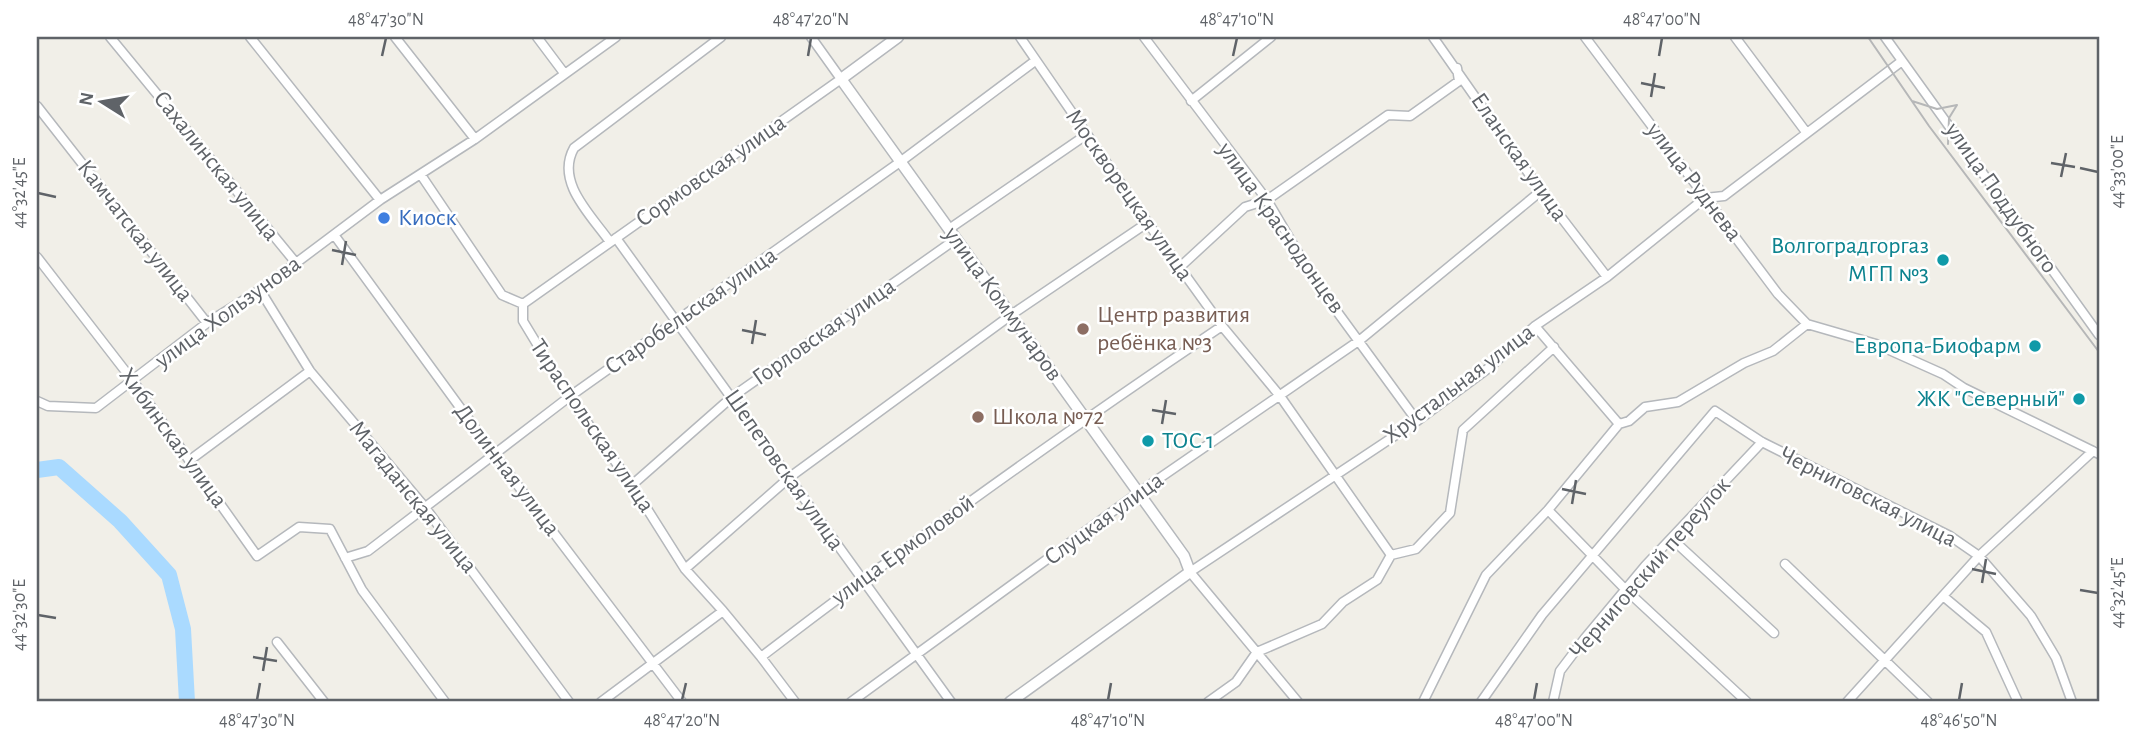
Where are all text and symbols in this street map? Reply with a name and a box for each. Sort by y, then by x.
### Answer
text: 48°47'30"N [348,11,424,29]
text: 48°47'20"N [773,11,849,29]
text: 48°47'10"N [1200,11,1274,29]
text: 48°47'00"N [1623,11,1701,29]
north arrow [66,66,136,136]
street label: Сахалинская улица [149,87,284,245]
street label: Еланская улица [1466,89,1572,226]
text: N [76,91,97,107]
street label: Москворецкая улица [1061,105,1197,285]
street label: Сормовская улица [632,110,790,232]
street label: улица Руднева [1641,117,1746,246]
street label: улица Поддубного [1940,118,2062,278]
text: 44°33'00"E [2109,135,2127,209]
street label: улица Краснодонцев [1212,137,1349,318]
street label: Камчатская улица [72,156,198,306]
text: 44°32'45"E [11,157,29,229]
place label: Киоск [398,206,457,230]
marker: Киоск [376,210,392,226]
street label: улица Коммунаров [939,222,1067,385]
place label: Волгоградгоргаз МГП №3 [1771,234,1929,286]
street label: Старобельская улица [601,243,781,379]
street label: улица Хользунова [150,251,305,373]
marker: Волгоградгоргаз МГП №3 [1935,252,1951,268]
street label: Горловская улица [748,274,900,390]
place label: Центр развития ребёнка №3 [1097,303,1250,355]
street label: Хрустальная улица [1379,320,1539,448]
marker: Центр развития ребёнка №3 [1075,321,1091,337]
place label: Европа-Биофарм [1854,334,2021,358]
street label: Тираспольская улица [525,335,659,517]
marker: Европа-Биофарм [2027,338,2043,354]
street label: Хибинская улица [114,364,232,512]
street label: Шепетовская улица [720,385,848,555]
place label: ЖК "Северный" [1917,387,2065,411]
marker: ЖК "Северный" [2071,391,2087,407]
street label: Долинная улица [450,399,564,541]
place label: Школа №72 [992,405,1104,429]
marker: Школа №72 [970,409,986,425]
street label: Магаданская улица [344,416,482,578]
place label: ТОС 1 [1162,429,1214,453]
marker: ТОС 1 [1140,433,1156,449]
street label: Черниговская улица [1776,442,1960,552]
street label: Слуцкая улица [1040,468,1168,570]
street label: Черниговский переулок [1565,473,1735,663]
street label: улица Ермоловой [827,490,979,610]
text: 44°32'45"E [2109,557,2127,629]
text: 44°32'30"E [11,579,29,651]
text: 48°47'30"N [219,712,295,730]
text: 48°47'20"N [644,712,720,730]
text: 48°47'10"N [1071,712,1145,730]
text: 48°47'00"N [1495,712,1573,730]
text: 48°46'50"N [1921,712,1997,730]

